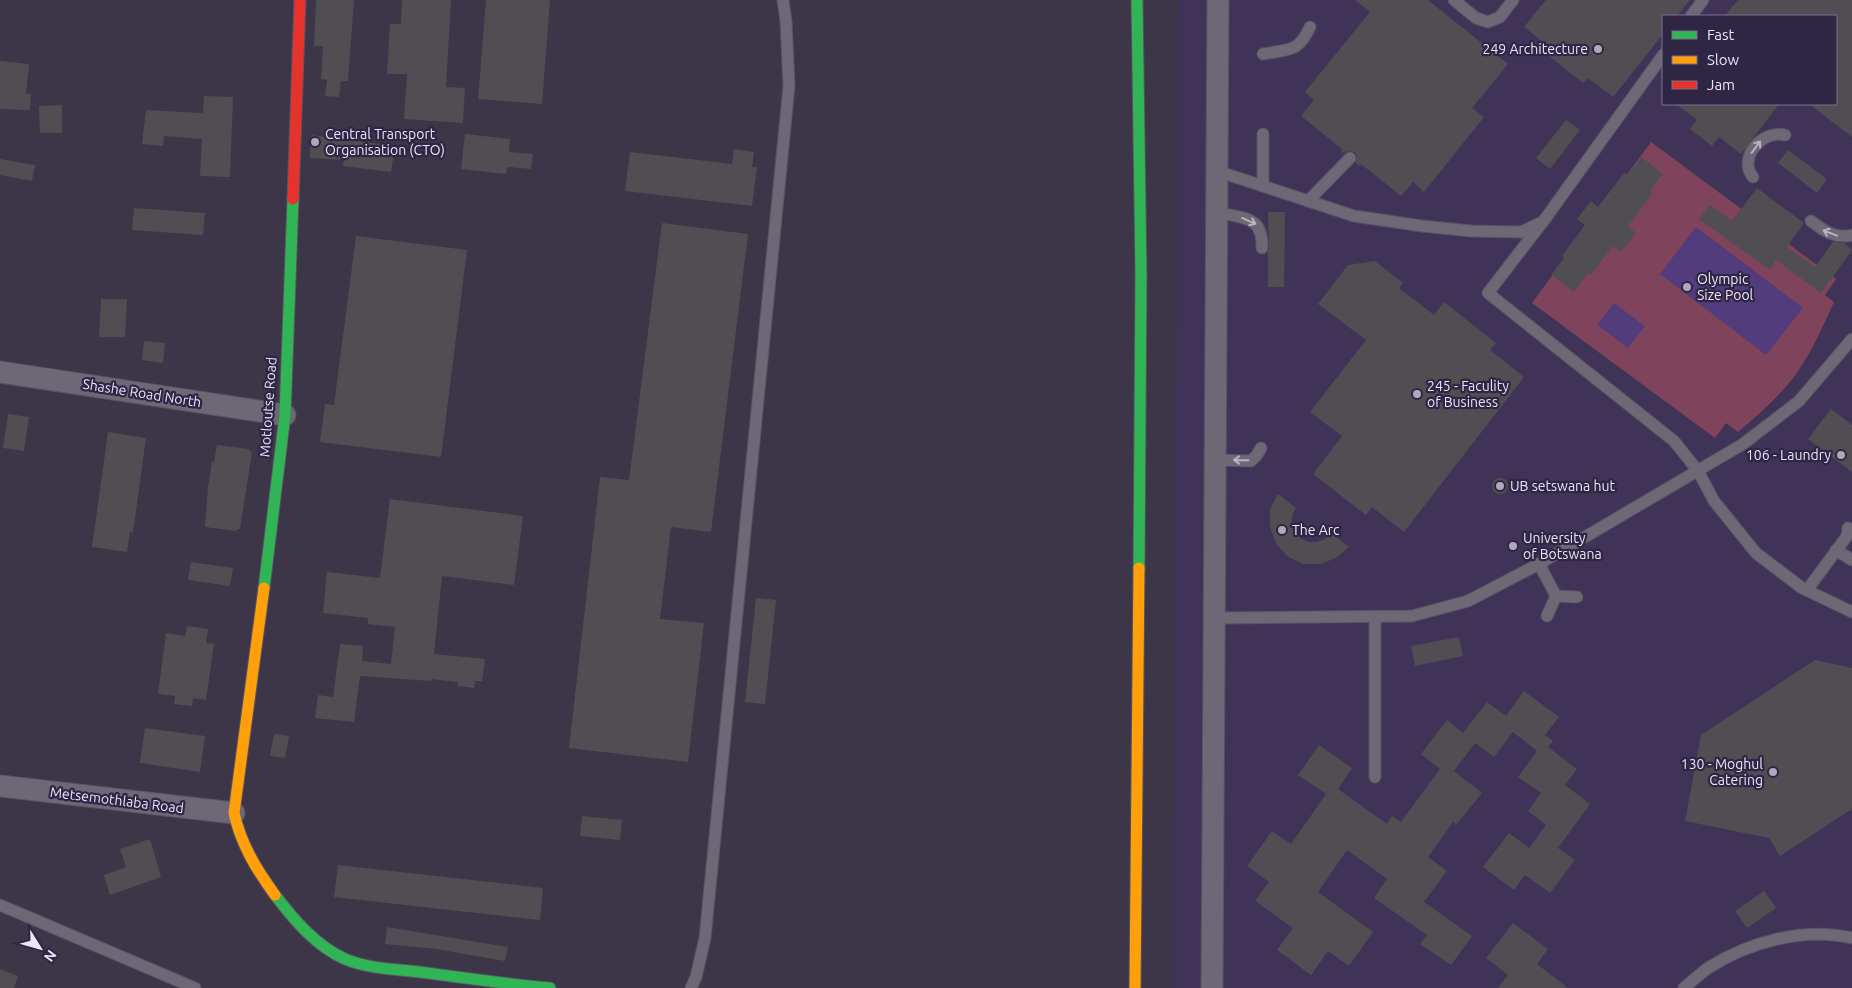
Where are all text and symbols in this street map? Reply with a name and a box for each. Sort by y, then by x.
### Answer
legend [1662,15,1837,105]
text: Fast [1707,26,1735,43]
place label: 249 Architecture [1483,41,1588,57]
marker: 249 Architecture [1592,43,1604,55]
text: Slow [1707,51,1740,68]
text: Jam [1707,76,1735,93]
place label: Central Transport Organisation (CTO) [325,126,445,158]
marker: Central Transport Organisation (CTO) [309,136,321,148]
one-way arrow [1750,141,1761,154]
one-way arrow [1242,217,1257,227]
one-way arrow [1823,228,1838,237]
place label: Olympic Size Pool [1697,271,1754,303]
marker: Olympic Size Pool [1681,281,1693,293]
street label: Motloutse Road [257,356,279,458]
street label: Shashe Road North [81,376,203,410]
place label: 245 - Faculity of Business [1427,378,1509,410]
marker: 245 - Faculity of Business [1411,388,1423,400]
place label: 106 - Laundry [1746,447,1831,463]
marker: 106 - Laundry [1835,449,1847,461]
one-way arrow [1234,456,1250,465]
place label: UB setswana hut [1510,478,1615,494]
marker: UB setswana hut [1494,480,1506,492]
place label: The Arc [1292,522,1340,538]
marker: The Arc [1276,524,1288,536]
place label: University of Botswana [1523,530,1602,562]
marker: University of Botswana [1507,540,1519,552]
place label: 130 - Moghul Catering [1681,756,1763,788]
marker: 130 - Moghul Catering [1767,766,1779,778]
street label: Metsemothlaba Road [49,784,185,816]
north arrow [15,923,65,973]
text: N [41,947,60,965]

